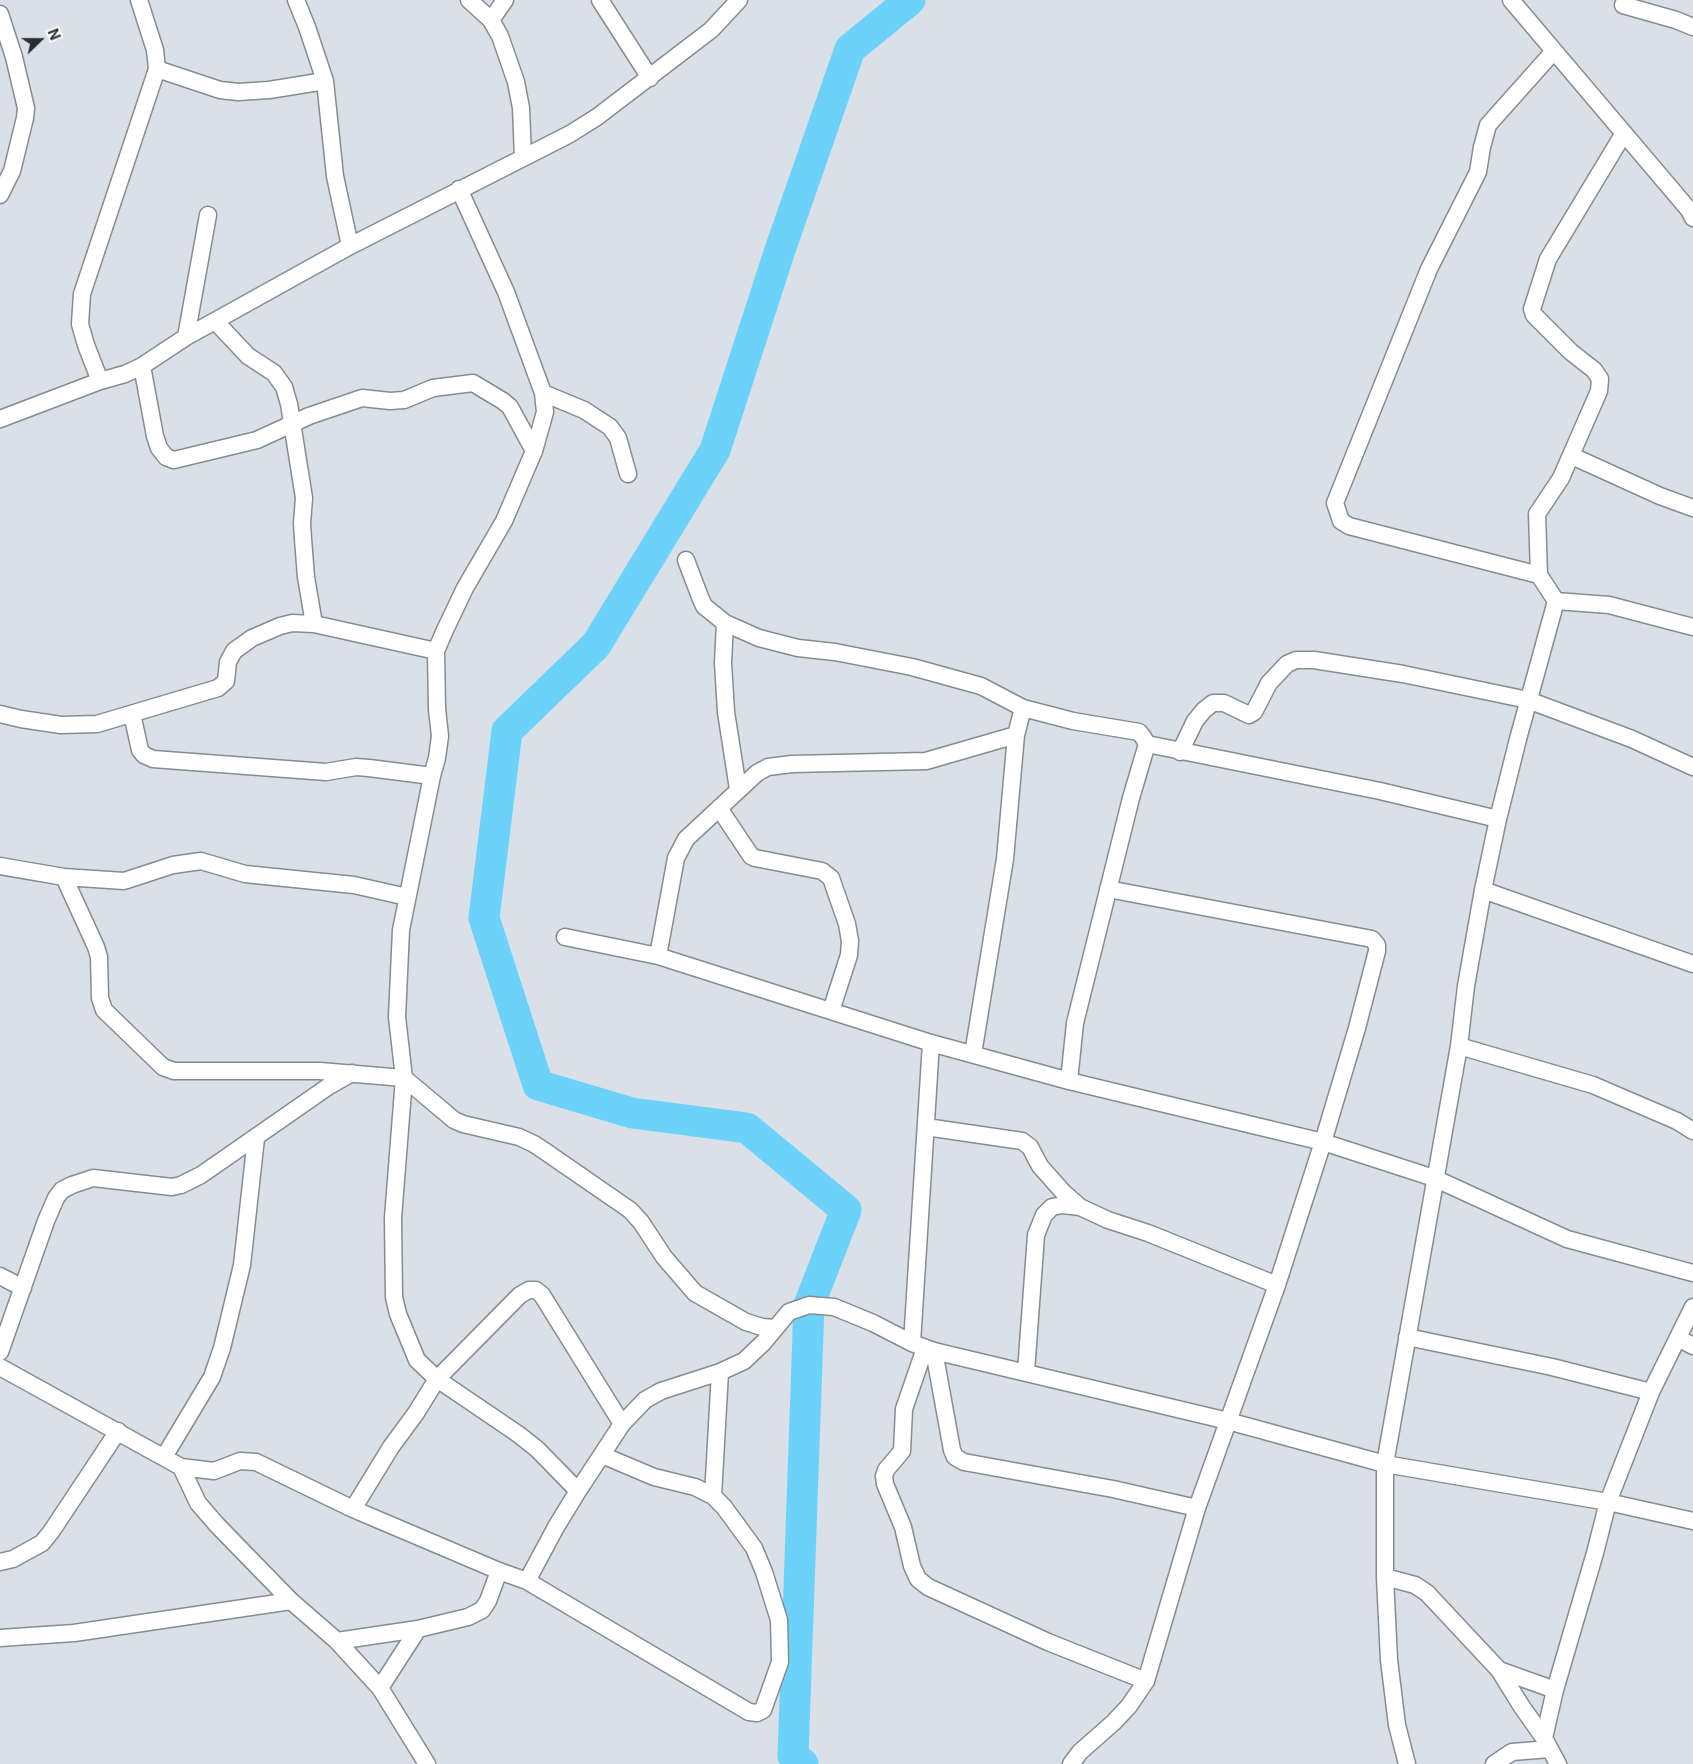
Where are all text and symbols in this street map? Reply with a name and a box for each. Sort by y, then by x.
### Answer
north arrow [15,15,65,65]
text: N [44,26,64,42]

